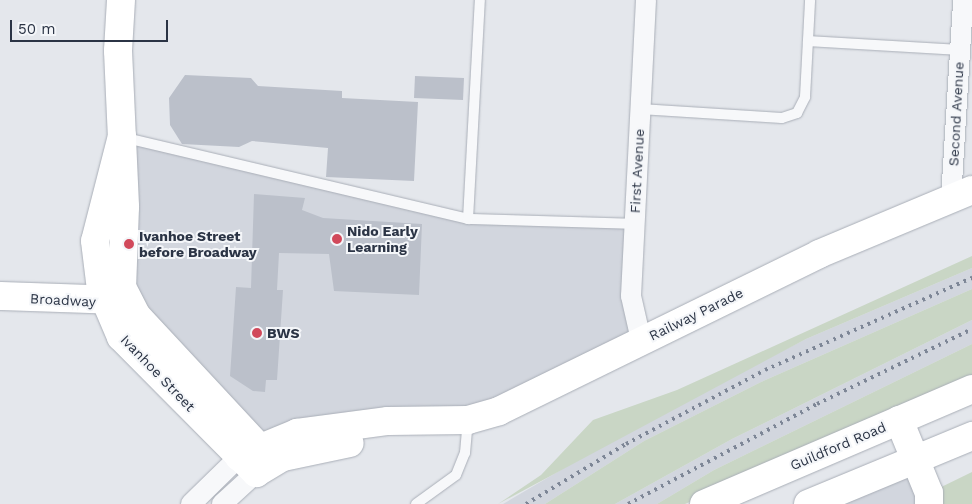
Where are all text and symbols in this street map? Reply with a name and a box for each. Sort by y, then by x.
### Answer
scale bar [12,10,170,42]
text: 50 m [18,20,55,38]
street label: Second Avenue [945,61,967,167]
street label: First Avenue [626,128,648,214]
place label: Nido Early Learning [347,223,418,256]
place label: Ivanhoe Street before Broadway [139,228,257,260]
marker: Nido Early Learning [331,233,343,245]
marker: Ivanhoe Street before Broadway [123,238,135,250]
street label: Railway Parade [646,284,746,344]
street label: Broadway [30,290,96,310]
place label: BWS [267,325,299,341]
marker: BWS [251,327,263,339]
street label: Ivanhoe Street [117,331,199,415]
street label: Guildford Road [788,418,888,474]

